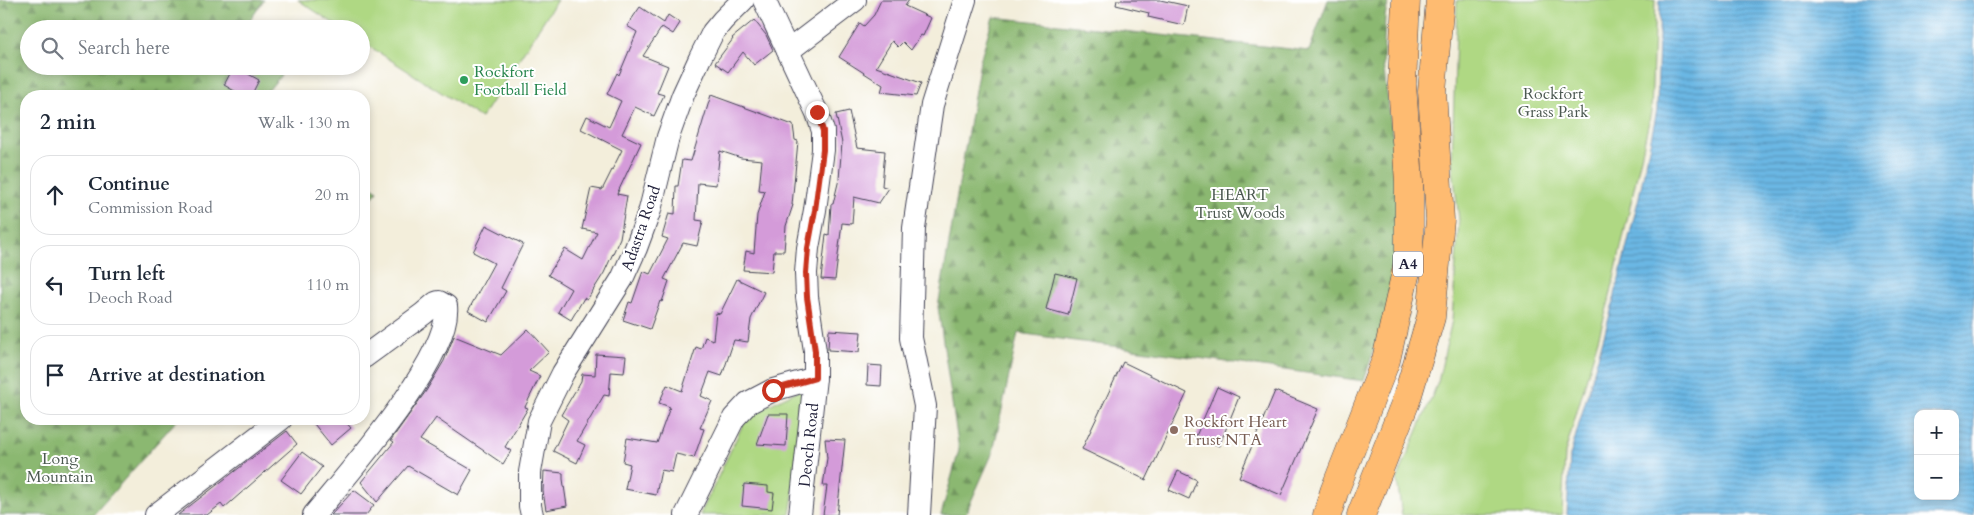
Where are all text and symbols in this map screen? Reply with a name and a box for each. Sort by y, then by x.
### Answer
search box [20,20,370,75]
icon: search [38,34,66,62]
text: Search here [78,35,170,61]
place label: Rockfort Football Field [474,61,567,101]
marker: Rockfort Football Field [458,74,470,86]
park label: Rockfort Grass Park [1517,83,1589,123]
route end [806,101,829,124]
text: 2 min [40,108,96,137]
text: Walk · 130 m [258,112,350,134]
text: Continue [88,171,170,197]
icon: ahead [41,181,69,209]
street label: Adastra Road [616,182,666,274]
text: 20 m [315,184,349,206]
park label: HEART Trust Woods [1195,184,1285,224]
text: Commission Road [88,197,213,219]
road number: A4 [1393,252,1423,276]
text: Turn left [88,261,165,287]
icon: left [41,271,69,299]
text: 110 m [307,274,349,296]
text: Deoch Road [88,287,172,309]
icon: arrive [41,361,69,389]
text: Arrive at destination [88,362,265,388]
route start [762,379,785,402]
street label: Deoch Road [794,401,824,488]
map controls [1914,410,1959,500]
button: + [1914,410,1959,455]
place label: Rockfort Heart Trust NTA [1184,411,1287,451]
marker: Rockfort Heart Trust NTA [1168,424,1180,436]
park label: Long Mountain [26,448,94,488]
button: − [1914,455,1959,500]

